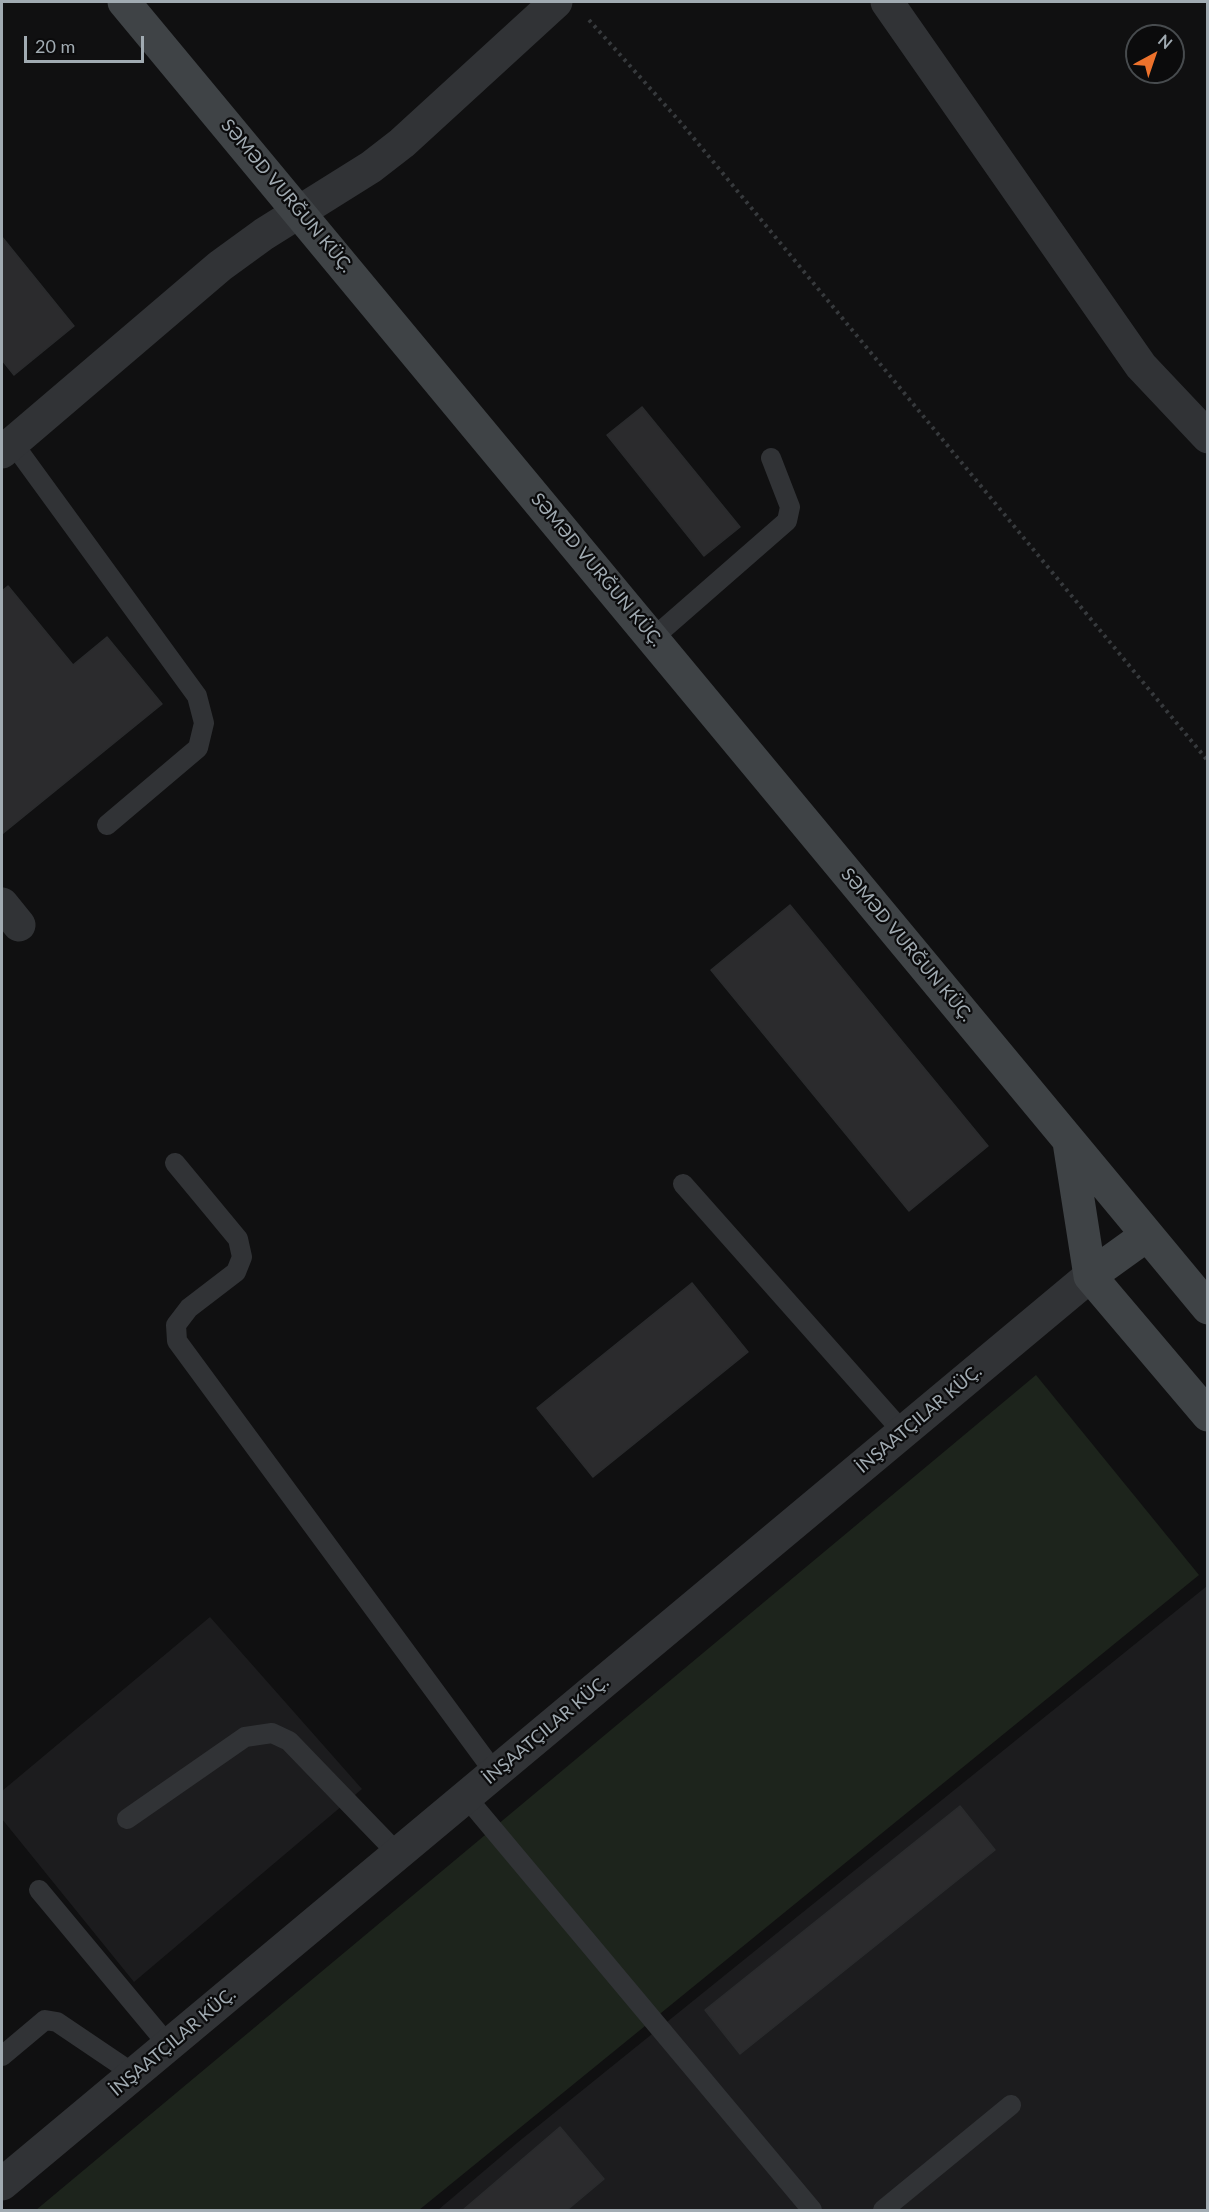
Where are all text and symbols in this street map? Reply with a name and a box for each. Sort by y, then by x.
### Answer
scale bar [27,24,147,62]
north arrow [1125,24,1185,84]
text: N [1155,30,1176,53]
text: 20 m [35,35,75,57]
street label: SƏMƏD VURĞUN KÜÇ. [217,115,357,277]
street label: SƏMƏD VURĞUN KÜÇ. [527,489,667,651]
street label: SƏMƏD VURĞUN KÜÇ. [837,864,977,1026]
street label: İNŞAATÇILAR KÜÇ. [852,1360,986,1478]
street label: İNŞAATÇILAR KÜÇ. [479,1671,613,1789]
street label: İNŞAATÇILAR KÜÇ. [106,1983,240,2101]

